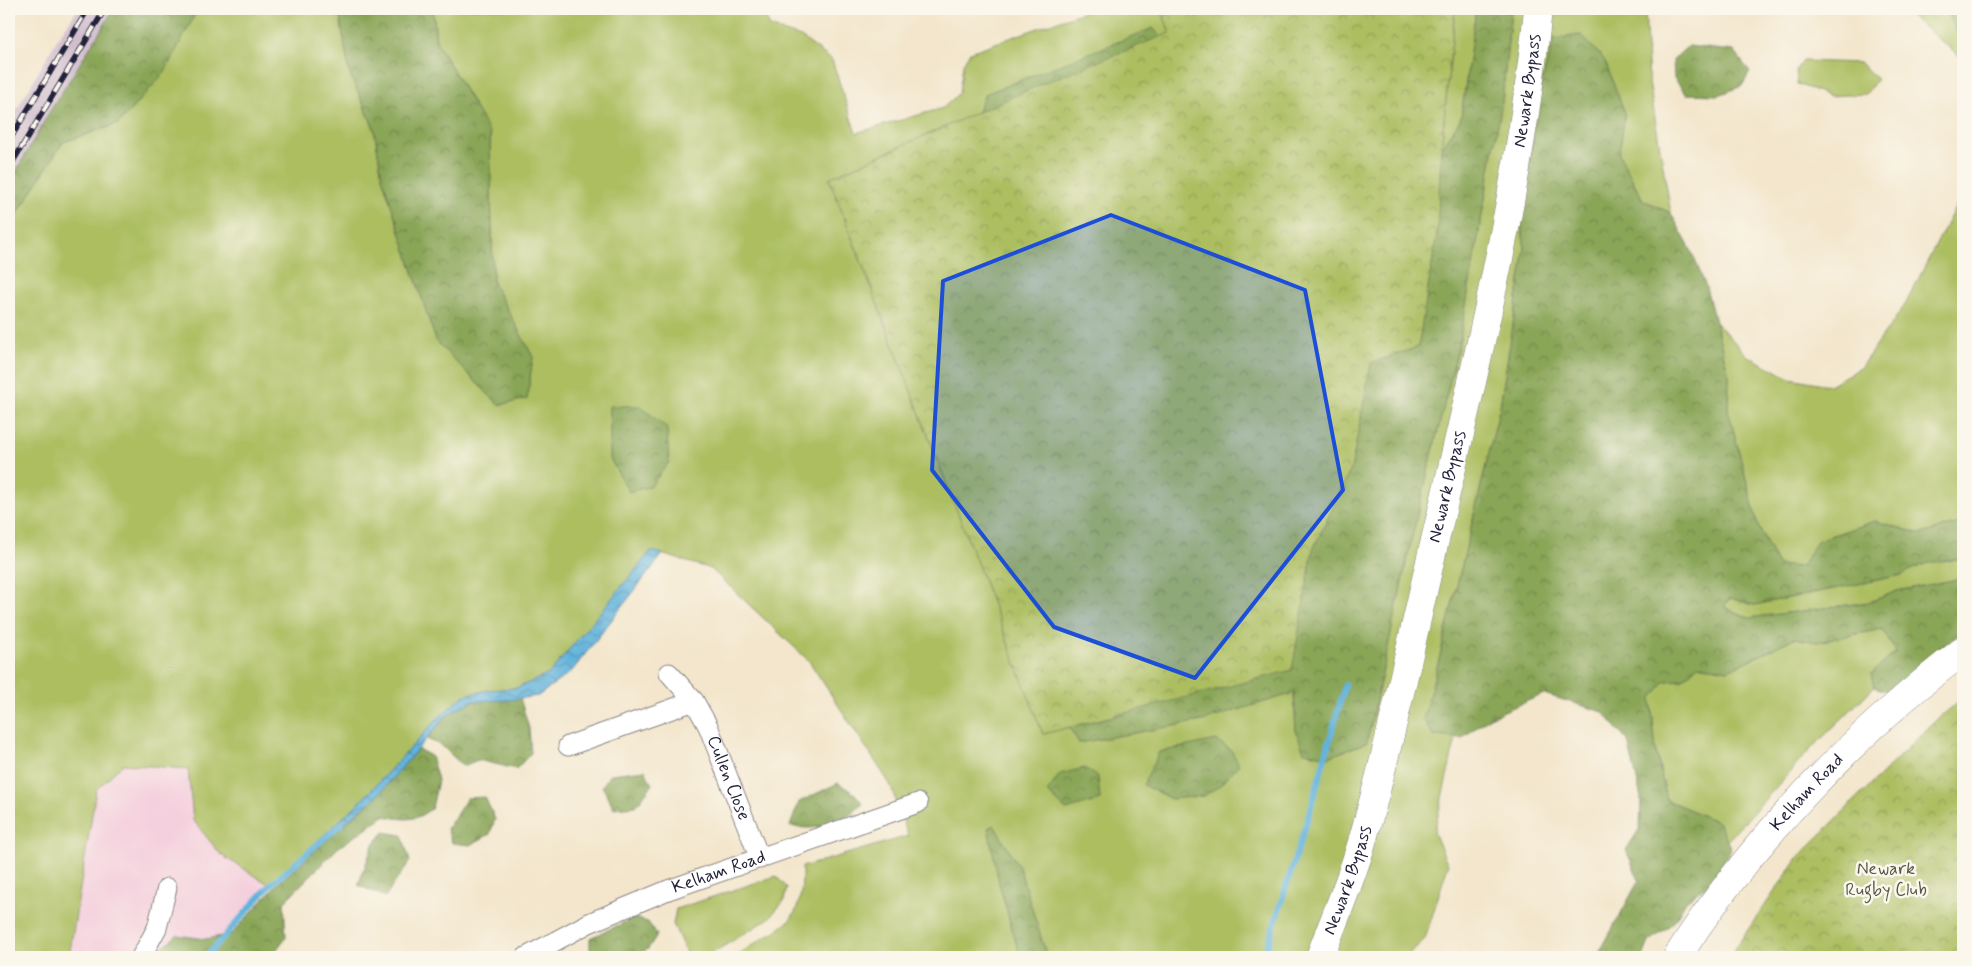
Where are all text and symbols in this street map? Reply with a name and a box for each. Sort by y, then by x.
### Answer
street label: Newark Bypass [1508,33,1547,149]
street label: Newark Bypass [1423,428,1472,545]
street label: Cullen Close [701,732,756,824]
street label: Kelham Road [1765,748,1849,836]
street label: Newark Bypass [1318,823,1378,938]
street label: Kelham Road [669,845,769,900]
park label: Newark Rugby Club [1845,857,1927,904]

